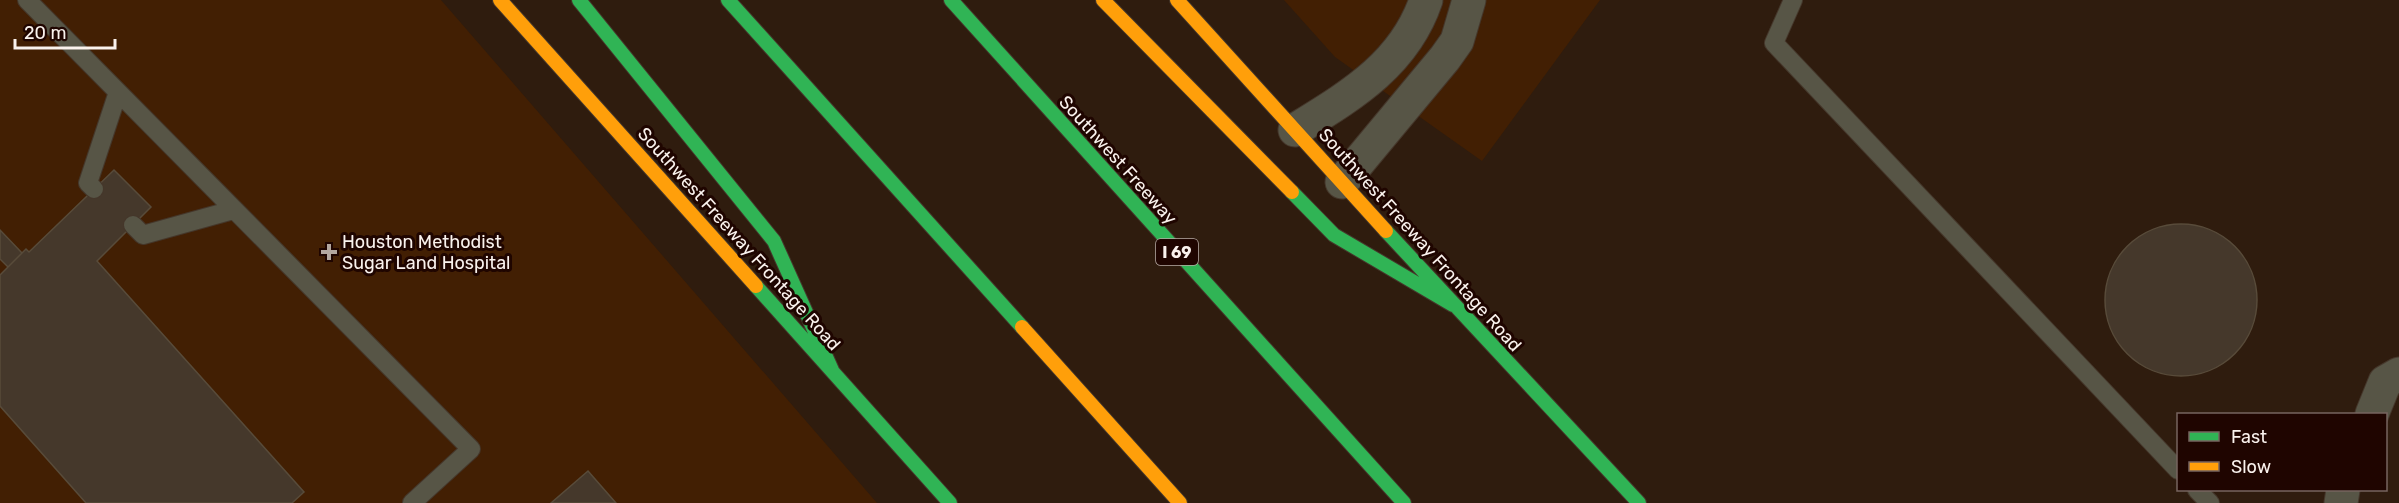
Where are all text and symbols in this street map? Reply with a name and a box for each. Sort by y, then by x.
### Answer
scale bar [15,12,116,50]
text: 20 m [24,22,66,44]
street label: Southwest Freeway [1054,91,1182,229]
street label: Southwest Freeway Frontage Road [633,123,845,355]
street label: Southwest Freeway Frontage Road [1314,124,1526,356]
place label: Houston Methodist Sugar Land Hospital [342,231,510,274]
road number: I 69 [1156,239,1198,265]
marker: Houston Methodist Sugar Land Hospital [320,243,338,261]
legend [2177,413,2387,491]
text: Fast [2231,426,2267,448]
text: Slow [2231,456,2271,478]

